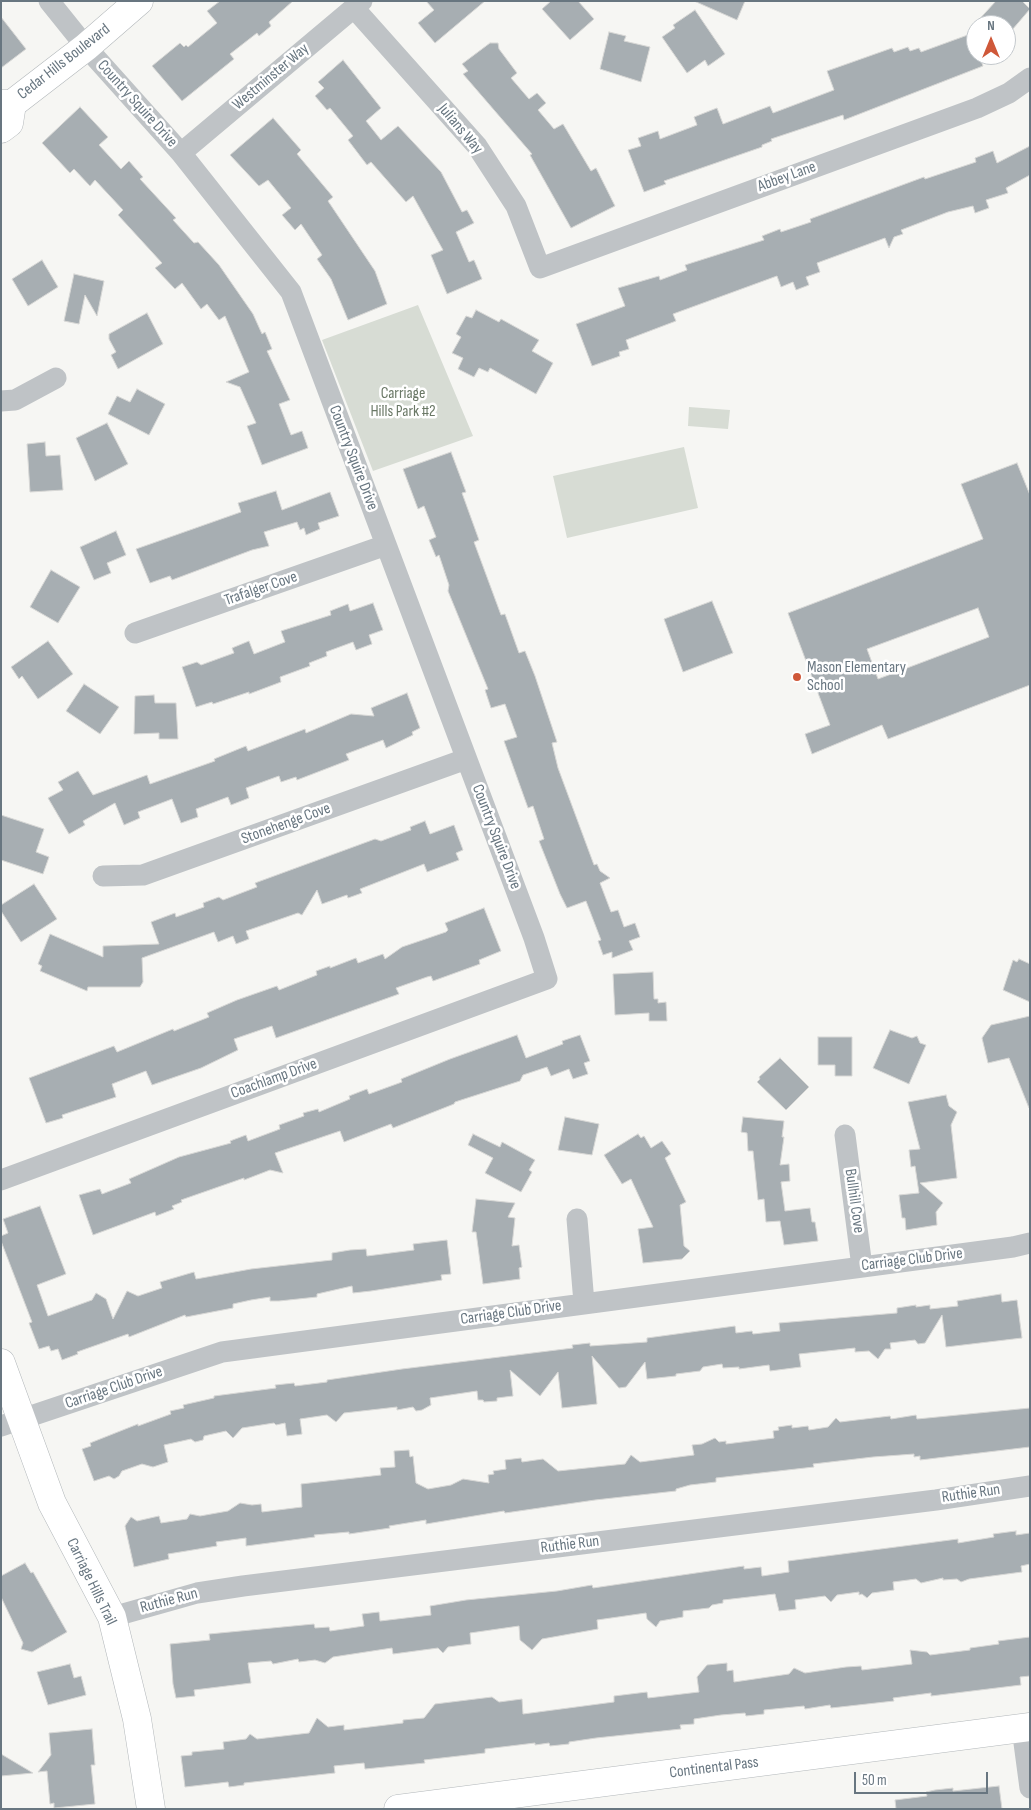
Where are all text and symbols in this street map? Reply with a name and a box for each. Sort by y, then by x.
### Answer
north arrow [966,15,1016,65]
text: N [987,17,995,34]
street label: Cedar Hills Boulevard [14,20,114,104]
street label: Westminster Way [229,40,313,114]
street label: Country Squire Drive [93,56,181,152]
street label: Julians Way [433,100,487,158]
street label: Abbey Lane [755,158,819,196]
park label: Carriage Hills Park #2 [370,384,436,422]
street label: Country Squire Drive [324,403,382,513]
street label: Trafalger Cove [222,568,300,610]
place label: Mason Elementary School [807,658,906,696]
marker: Mason Elementary School [791,671,803,683]
street label: Country Squire Drive [467,782,525,892]
street label: Stonehenge Cove [239,799,333,849]
street label: Coachlamp Drive [228,1055,320,1103]
street label: Bullhill Cove [840,1168,868,1234]
street label: Carriage Club Drive [860,1244,964,1276]
street label: Carriage Club Drive [459,1296,563,1330]
street label: Carriage Club Drive [63,1362,165,1414]
street label: Ruthie Run [941,1480,1001,1508]
street label: Ruthie Run [540,1532,600,1558]
street label: Carriage Hills Trail [62,1535,120,1629]
street label: Ruthie Run [138,1584,200,1618]
street label: Continental Pass [668,1753,760,1783]
scale bar [856,1762,990,1794]
text: 50 m [862,1771,887,1790]

